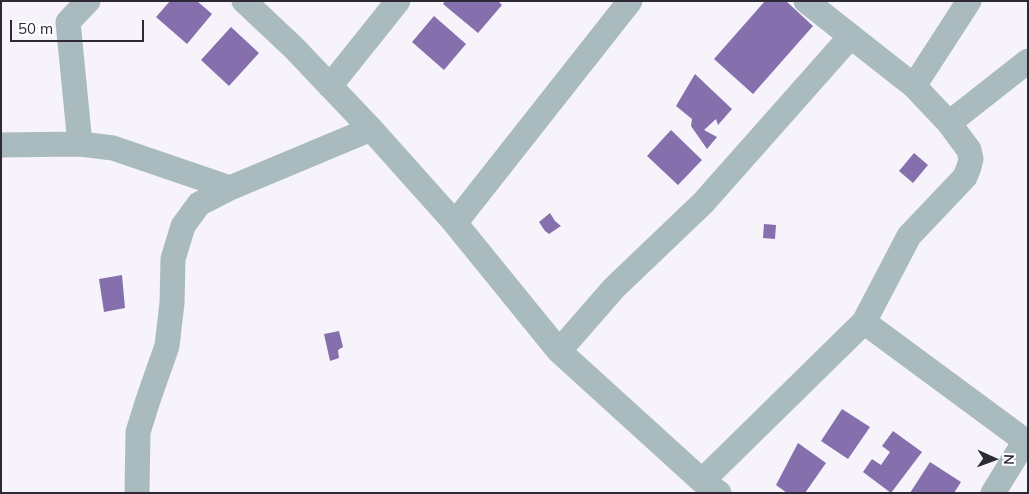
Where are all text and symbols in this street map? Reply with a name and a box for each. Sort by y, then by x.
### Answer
scale bar [12,10,146,42]
text: 50 m [18,19,53,38]
north arrow [969,434,1019,484]
text: N [1000,454,1018,465]

